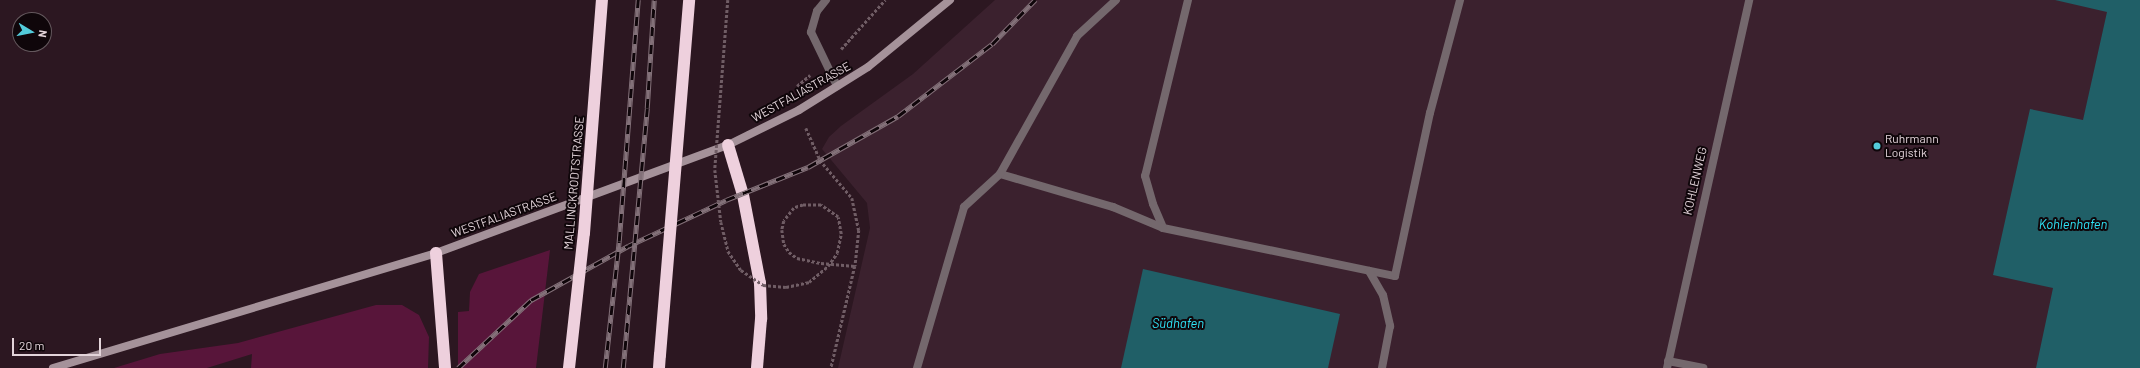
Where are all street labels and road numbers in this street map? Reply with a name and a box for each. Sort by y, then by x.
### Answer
street label: WESTFALIASTRASSE [749,59,853,125]
street label: MALLINCKRODTSTRASSE [561,116,587,250]
street label: KOHLENWEG [1680,145,1710,217]
street label: WESTFALIASTRASSE [449,189,559,241]

